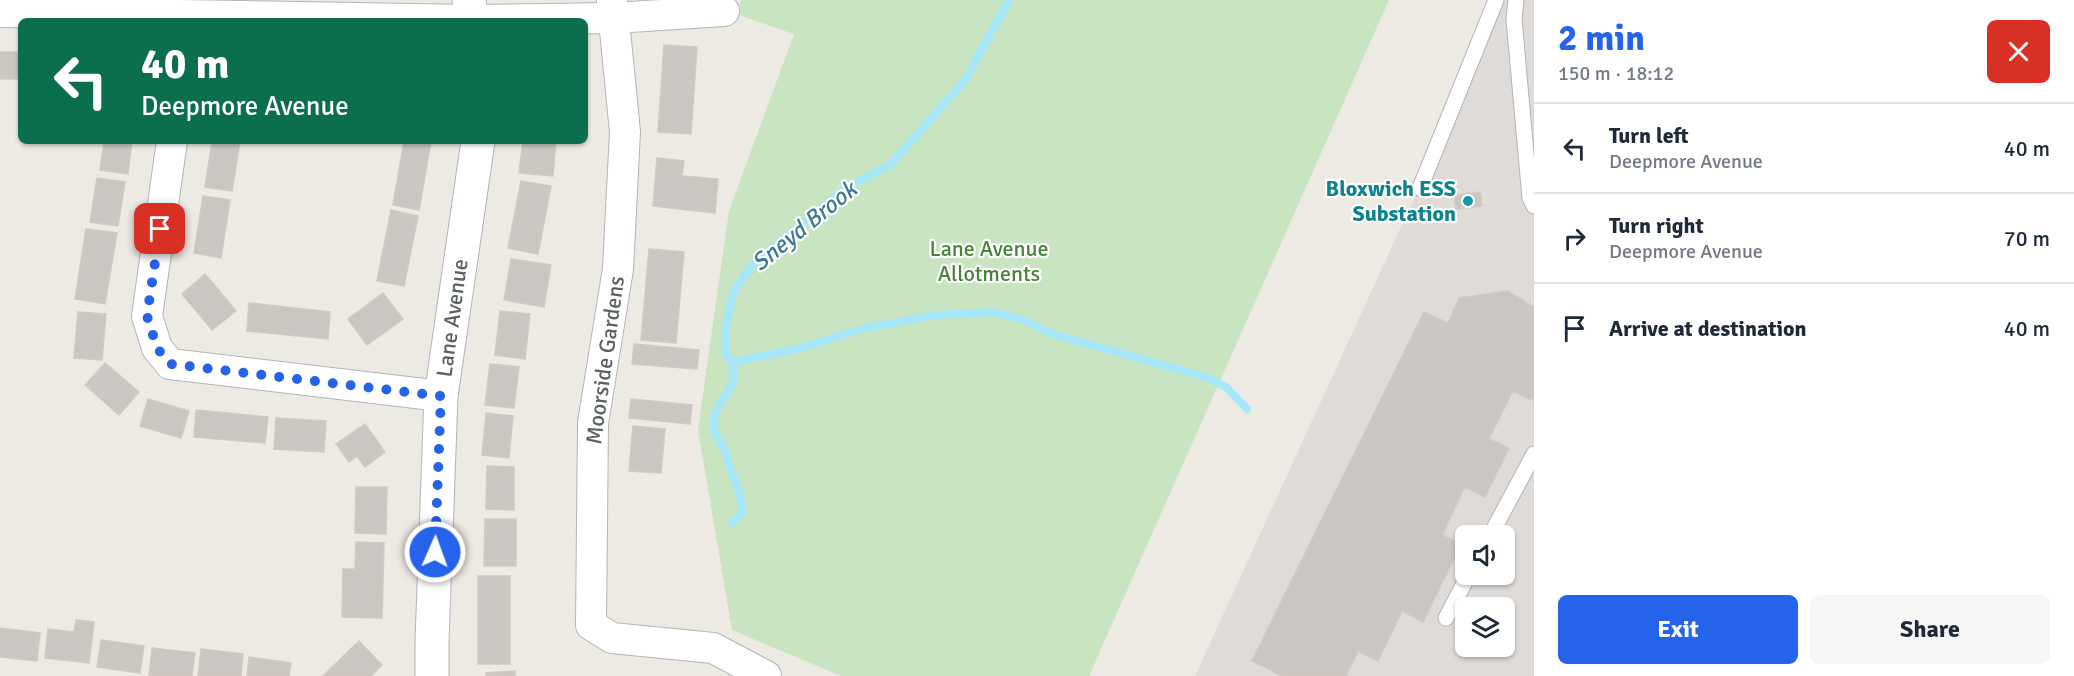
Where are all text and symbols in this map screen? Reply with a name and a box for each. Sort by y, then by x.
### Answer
text: 2 min [1558,16,1645,61]
button: close [1987,20,2050,83]
text: 40 m [141,39,230,90]
icon: left [42,42,120,120]
text: 150 m · 18:12 [1558,61,1674,86]
text: Deepmore Avenue [141,90,349,123]
text: Turn left [1609,122,1689,149]
icon: left [1558,132,1591,165]
text: 40 m [2004,135,2050,162]
text: Deepmore Avenue [1609,149,1763,174]
water label: Sneyd Brook [745,173,864,278]
place label: Bloxwich ESS Substation [1326,175,1456,227]
marker: Bloxwich ESS Substation [1461,194,1475,208]
pin [134,203,185,254]
icon: arrive [143,212,176,245]
text: Turn right [1609,212,1704,239]
icon: right [1558,222,1591,255]
text: 70 m [2004,225,2050,252]
park label: Lane Avenue Allotments [929,235,1049,287]
text: Deepmore Avenue [1609,239,1763,264]
street label: Lane Avenue [430,257,474,379]
street label: Moorside Gardens [580,274,630,446]
icon: arrive [1558,312,1591,345]
text: Arrive at destination [1609,315,1806,342]
text: 40 m [2004,315,2050,342]
position arrow [403,520,467,584]
map controls [1455,525,1515,657]
button: sound [1455,525,1515,585]
button: Exit [1558,595,1798,664]
button: Share [1810,595,2050,664]
button: layers [1455,597,1515,657]

